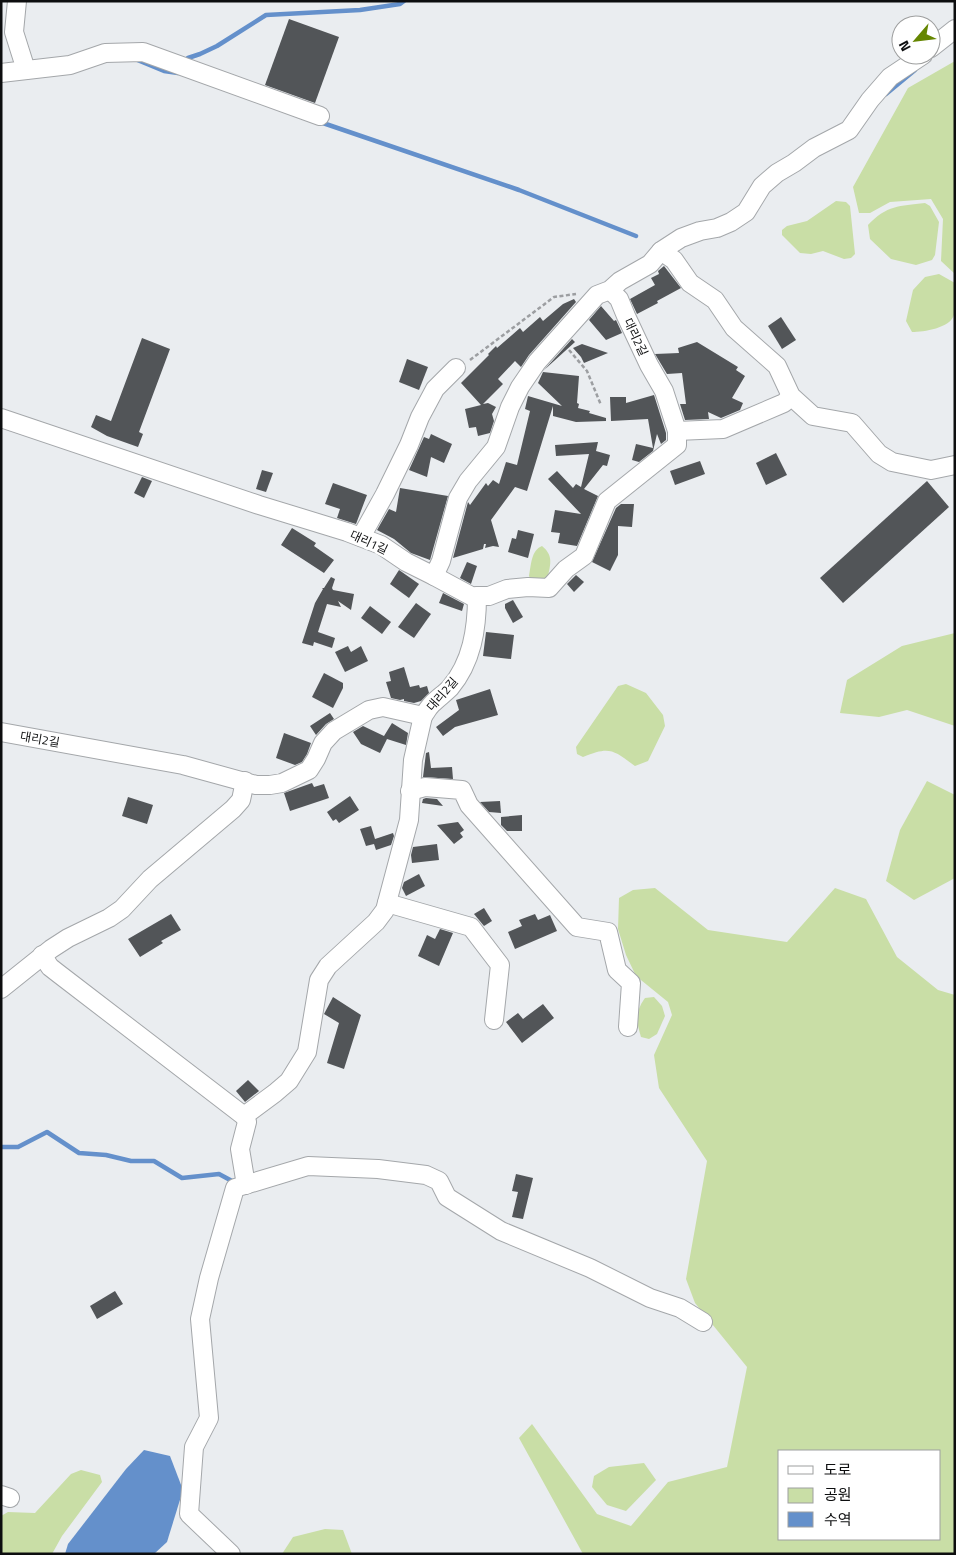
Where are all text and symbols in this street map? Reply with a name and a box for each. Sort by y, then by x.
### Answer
north arrow [891,15,941,65]
text: N [893,37,916,56]
street label: 대리2길 [619,315,653,359]
street label: 대리1길 [347,525,391,559]
street label: 대리2길 [422,673,462,715]
street label: 대리2길 [19,726,61,752]
legend [778,1450,941,1540]
text: 도로 [824,1458,852,1481]
text: 공원 [824,1483,852,1506]
text: 수역 [824,1508,852,1531]

